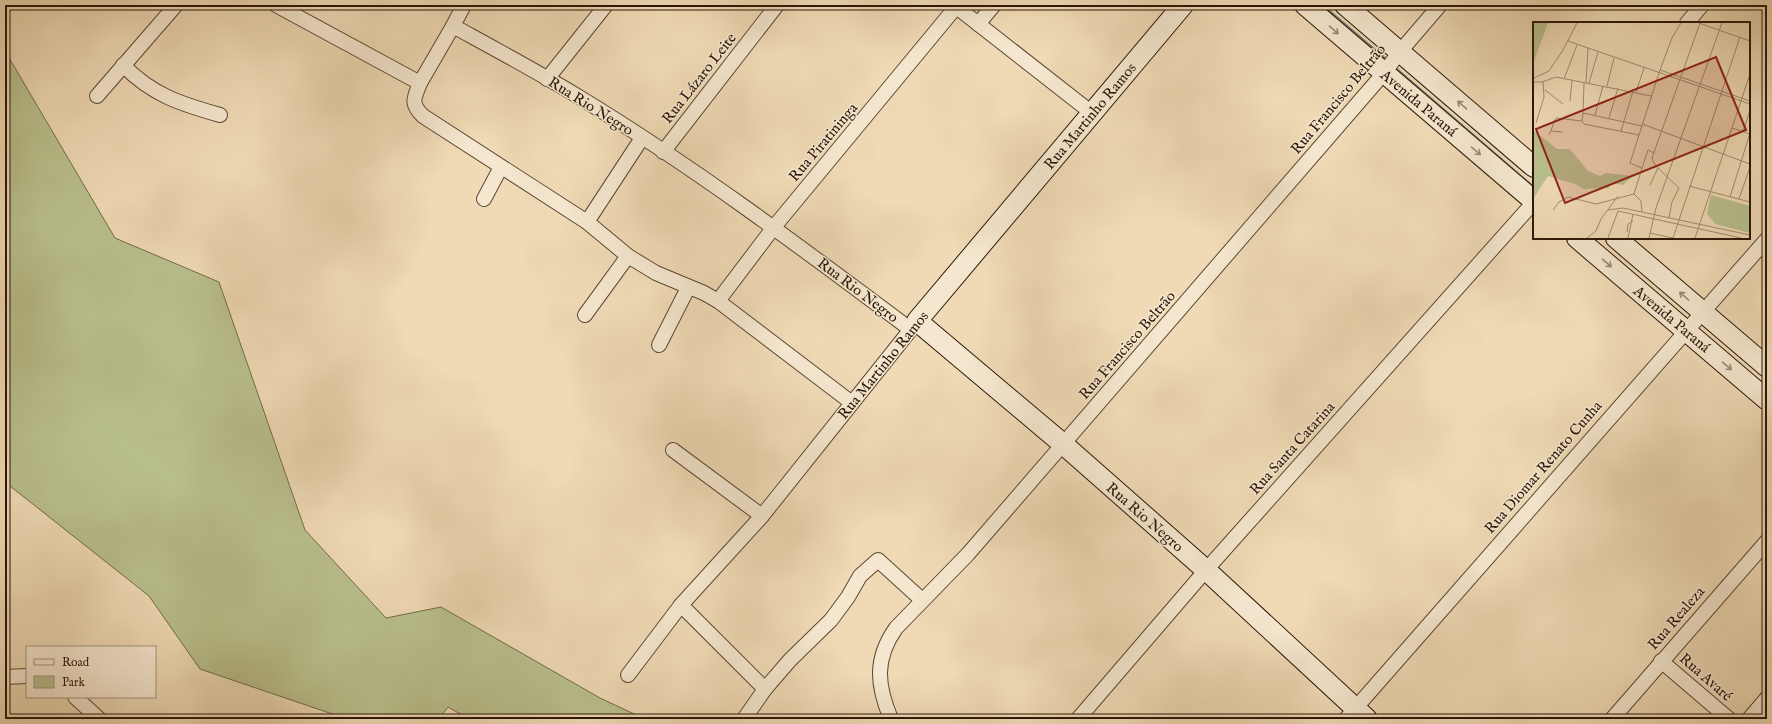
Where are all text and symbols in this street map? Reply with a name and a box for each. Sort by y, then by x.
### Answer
inset map [1533,22,1750,239]
one-way arrow [1329,26,1340,35]
street label: Rua Lázaro Leite [658,29,741,127]
street label: Rua Francisco Beltrão [1287,40,1390,158]
street label: Rua Martinho Ramos [1040,59,1141,174]
street label: Avenida Paraná [1376,65,1461,141]
street label: Rua Rio Negro [545,73,637,140]
street label: Rua Piratininga [785,99,862,186]
one-way arrow [1457,101,1467,110]
one-way arrow [1470,147,1481,156]
street label: Rua Rio Negro [813,254,902,327]
one-way arrow [1602,259,1612,268]
street label: Avenida Paraná [1629,281,1714,357]
street label: Rua Francisco Beltrão [1075,287,1180,404]
one-way arrow [1679,292,1690,301]
street label: Rua Martinho Ramos [834,307,933,423]
one-way arrow [1722,361,1733,370]
street label: Rua Santa Catarina [1246,397,1339,499]
street label: Rua Diomar Renato Cunha [1480,397,1607,538]
street label: Rua Rio Negro [1102,478,1187,556]
street label: Rua Realeza [1644,582,1709,654]
legend [26,646,156,698]
street label: Rua Avaré [1675,649,1736,706]
text: Road [62,655,90,670]
text: Park [62,675,85,690]

